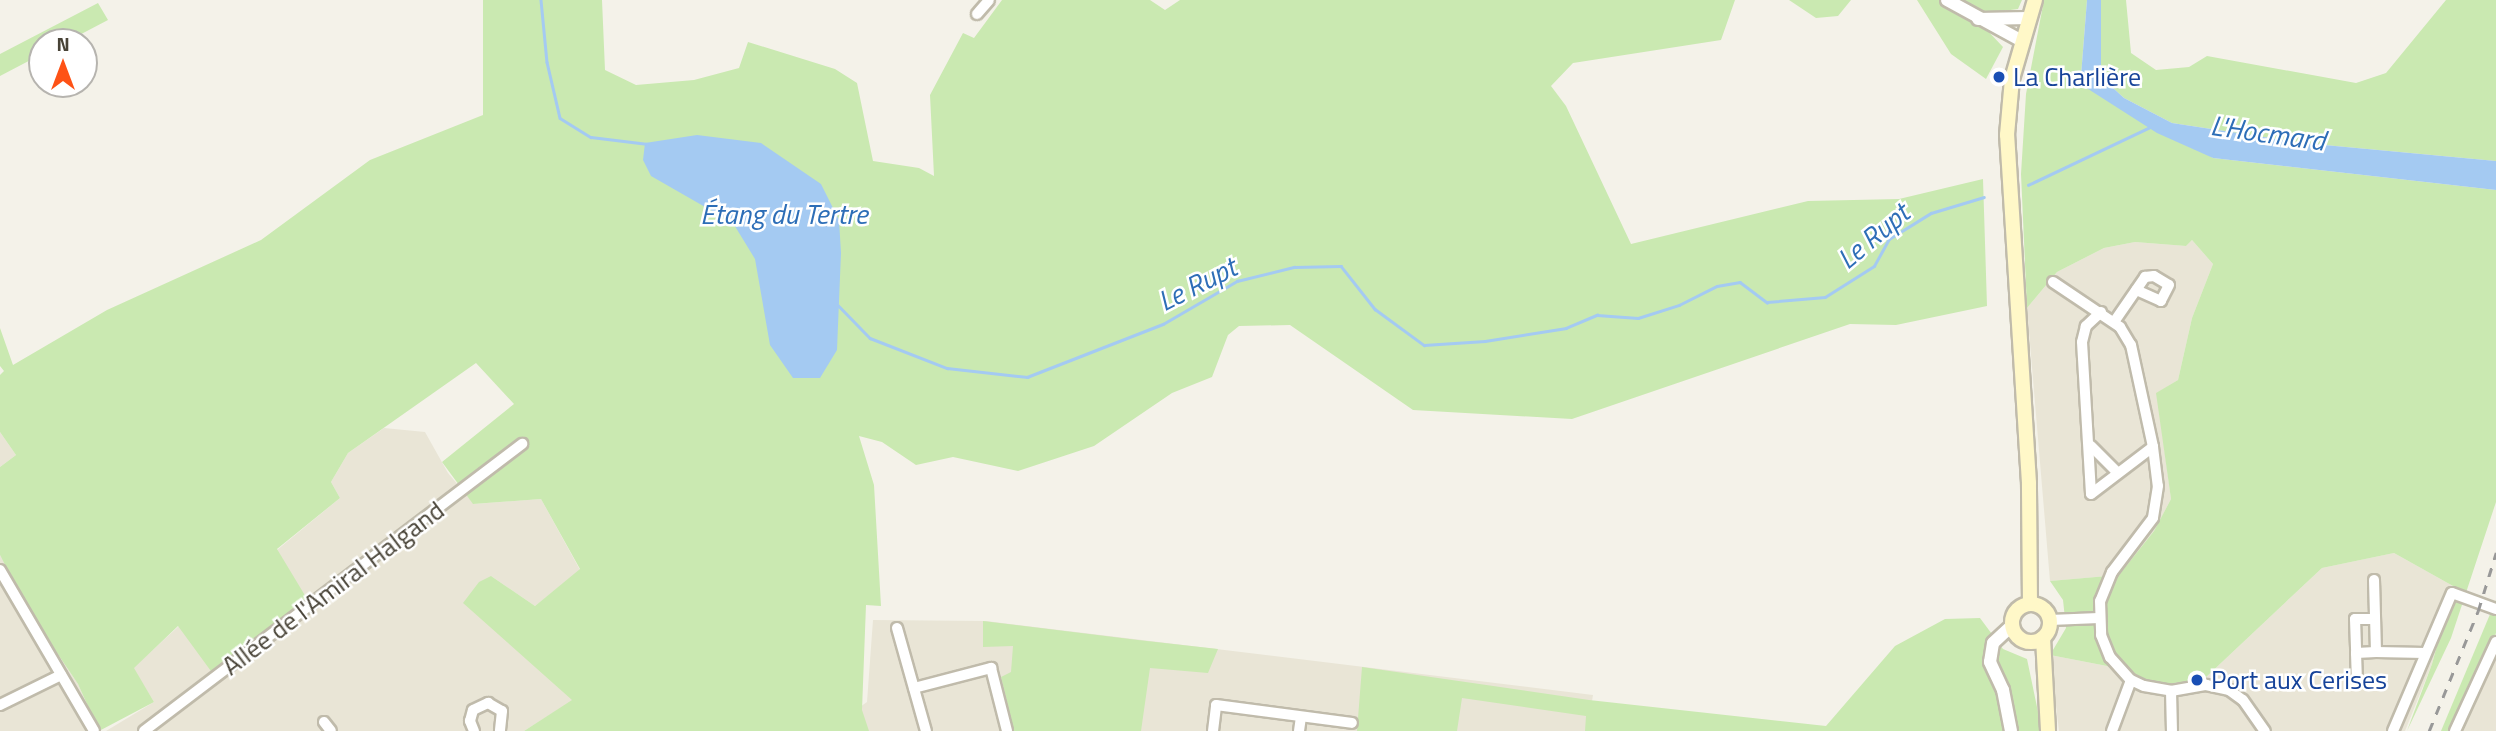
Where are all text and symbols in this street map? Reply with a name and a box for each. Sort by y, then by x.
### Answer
north arrow [28,28,98,98]
text: N [56,29,70,58]
place label: La Charlière [2013,61,2141,93]
marker: La Charlière [1991,69,2007,85]
water label: L'Hocmard [2209,108,2327,158]
water label: Le Rupt [1830,196,1916,276]
water label: Étang du Tertre [700,197,868,231]
water label: Le Rupt [1152,250,1242,318]
street label: Allée de l'Amiral Halgand [216,494,450,682]
place label: Port aux Cerises [2211,664,2387,696]
marker: Port aux Cerises [2189,672,2205,688]

